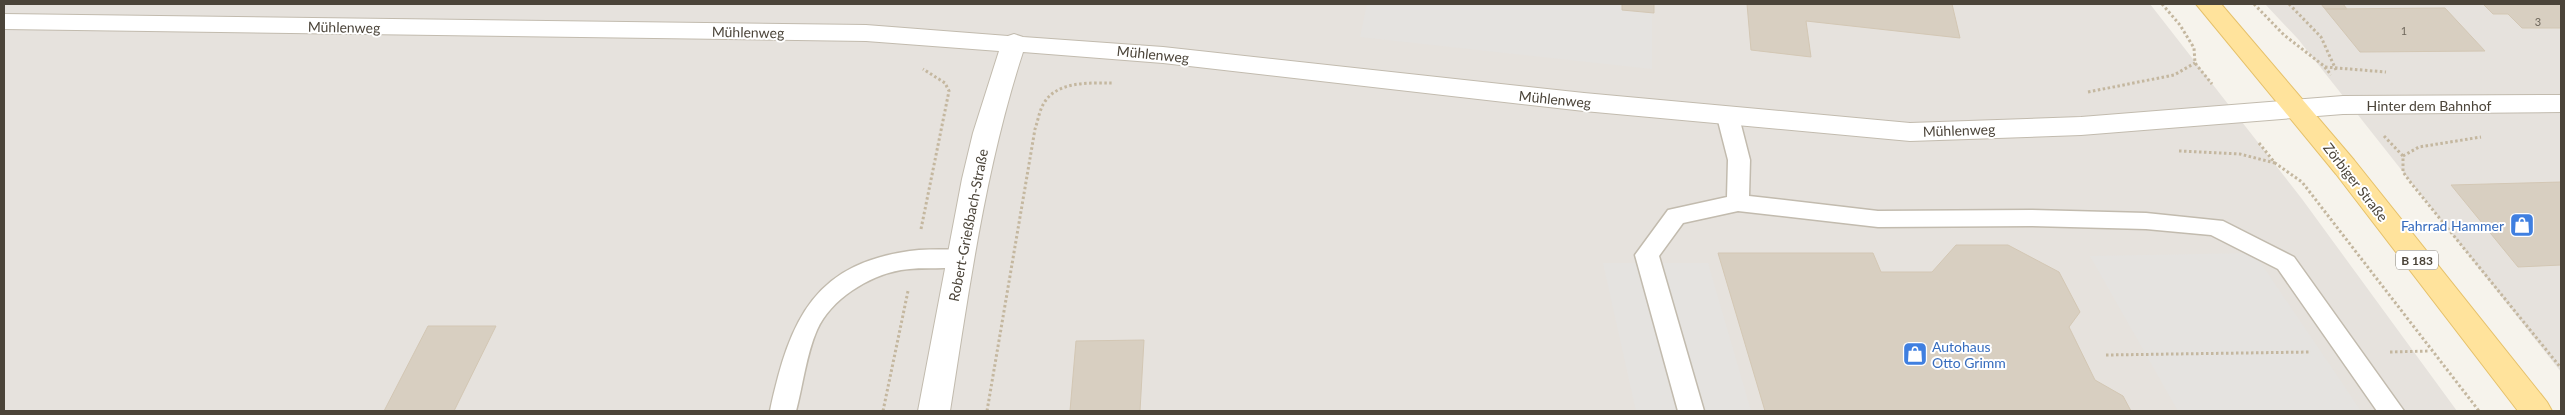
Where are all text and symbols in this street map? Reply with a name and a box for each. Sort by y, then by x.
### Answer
house number: 3 [2535,15,2541,28]
street label: Mühlenweg [308,18,380,36]
street label: Mühlenweg [712,23,784,41]
house number: 1 [2401,24,2407,37]
street label: Mühlenweg [1116,42,1190,66]
street label: Mühlenweg [1518,87,1592,111]
street label: Hinter dem Bahnhof [2367,97,2491,114]
street label: Mühlenweg [1922,120,1996,140]
street label: Zörbiger Straße [2320,139,2392,225]
street label: Robert-Grießbach-Straße [945,147,991,303]
shop icon: Fahrrad Hammer [2509,212,2535,238]
place label: Fahrrad Hammer [2401,217,2504,234]
road number: B 183 [2396,250,2438,270]
place label: Autohaus Otto Grimm [1932,338,2006,371]
shop icon: Autohaus Otto Grimm [1902,341,1928,367]

